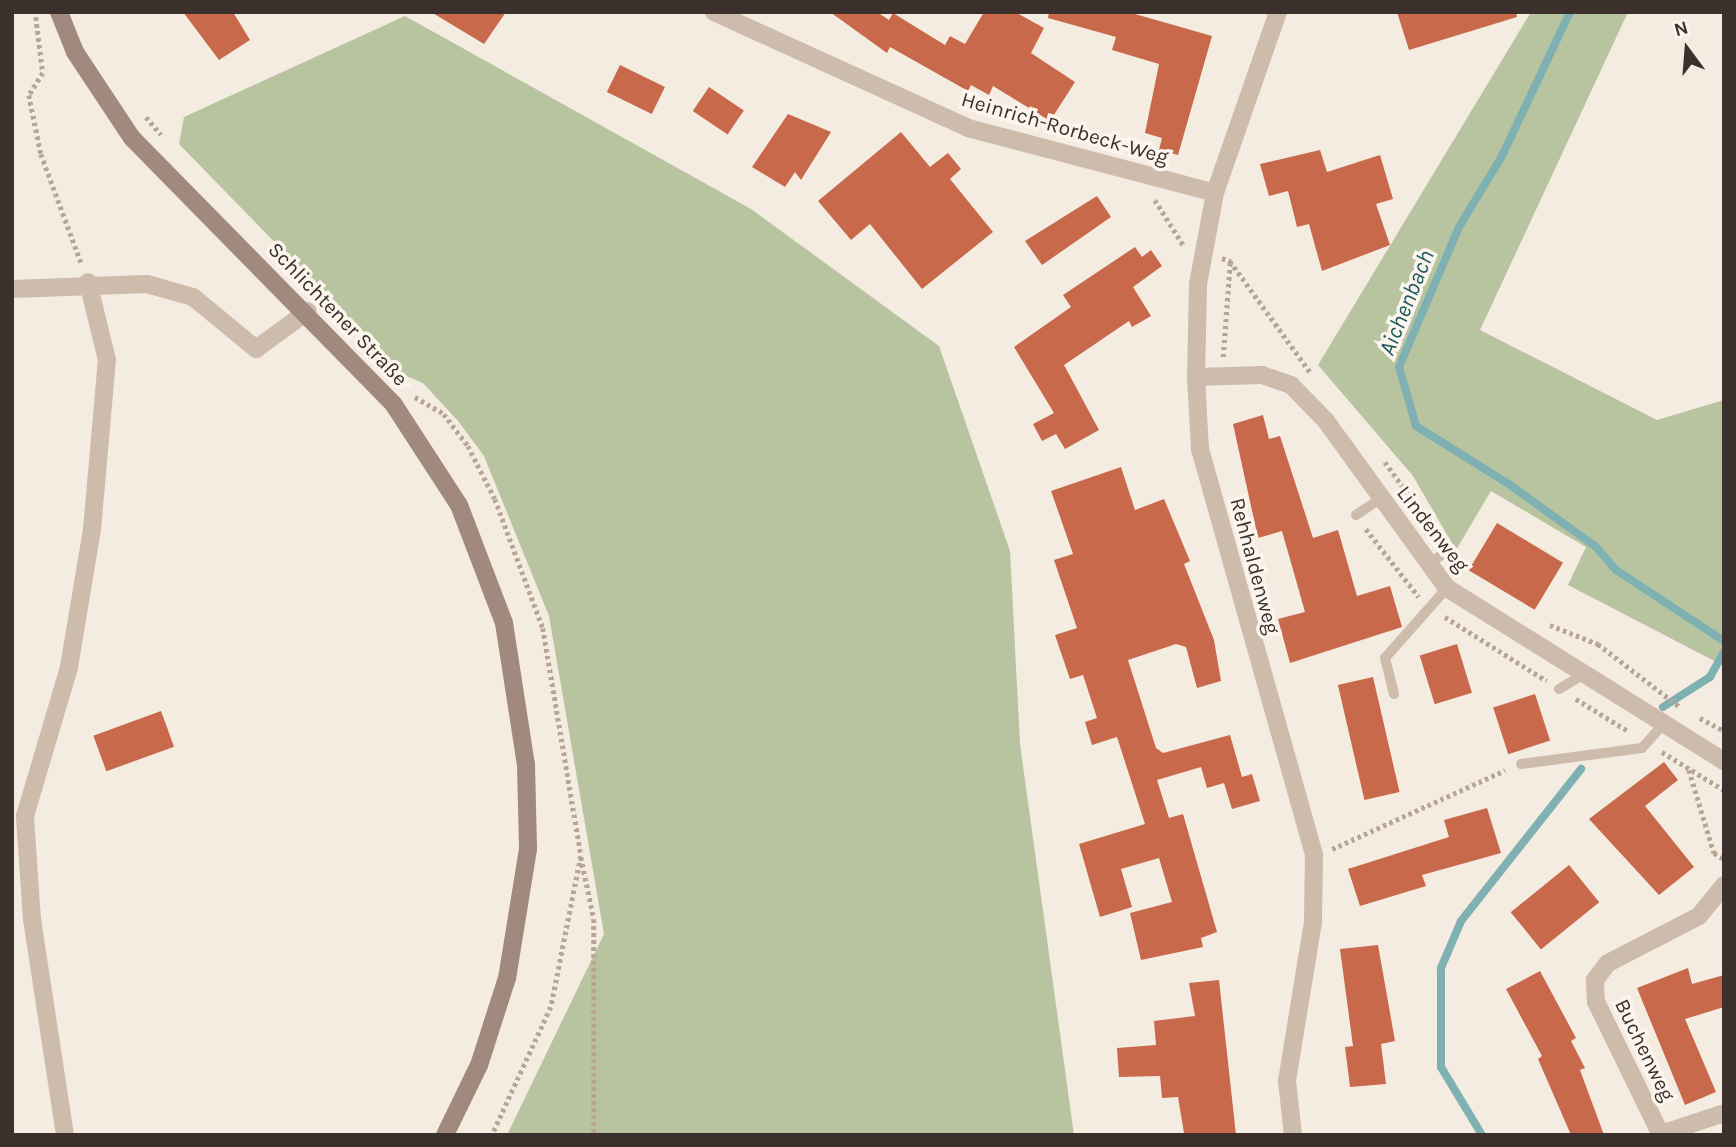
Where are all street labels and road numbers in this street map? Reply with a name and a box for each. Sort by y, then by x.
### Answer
street label: Heinrich-Rorbeck-Weg [959,86,1171,170]
street label: Schlichtener Straße [263,237,413,391]
street label: Lindenweg [1392,481,1474,577]
street label: Rehhaldenweg [1225,495,1285,637]
street label: Buchenweg [1609,995,1681,1105]

